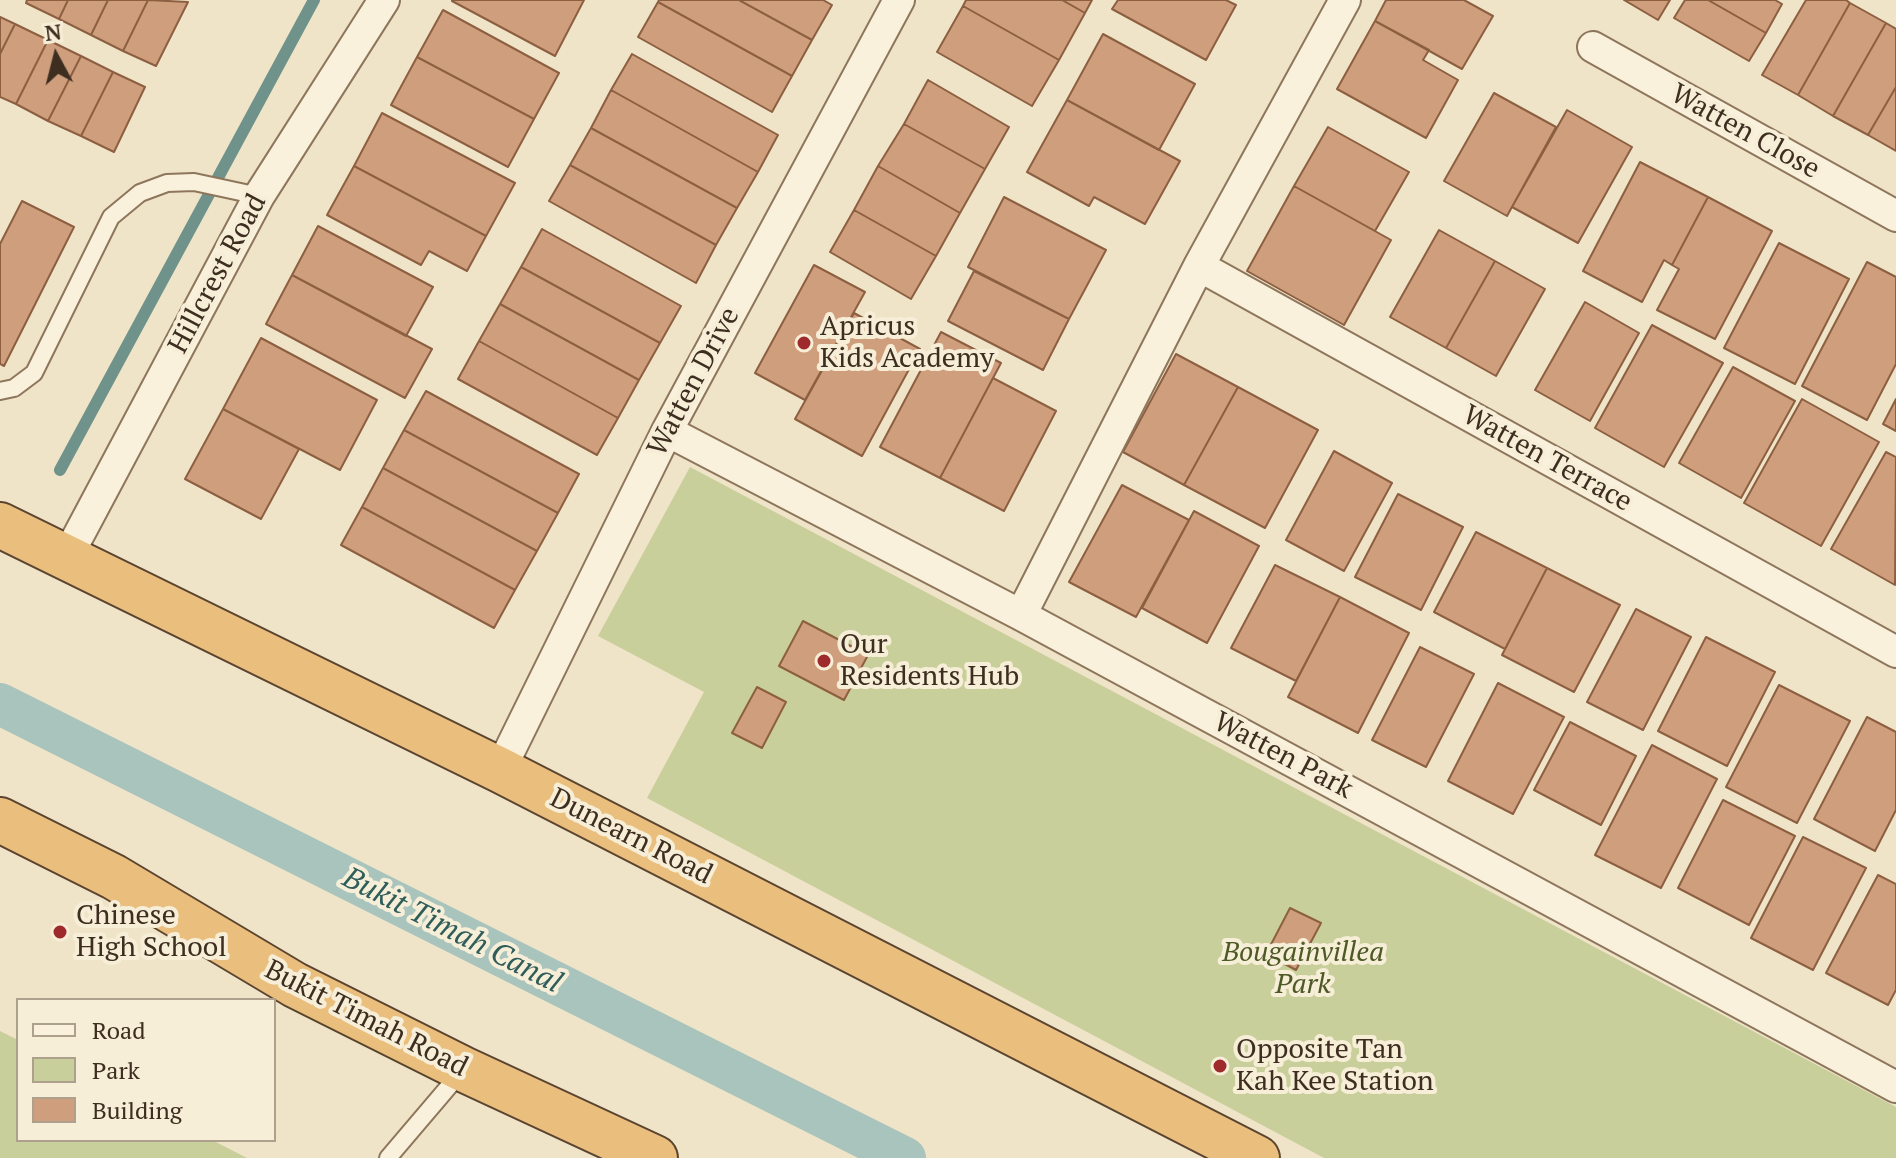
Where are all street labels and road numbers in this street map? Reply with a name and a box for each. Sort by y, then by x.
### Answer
street label: Watten Close [1665,77,1825,187]
street label: Hillcrest Road [162,189,274,359]
street label: Watten Drive [641,302,747,462]
street label: Watten Terrace [1456,399,1638,519]
street label: Watten Park [1208,705,1358,807]
street label: Dunearn Road [544,782,718,892]
street label: Bukit Timah Road [259,953,473,1085]

